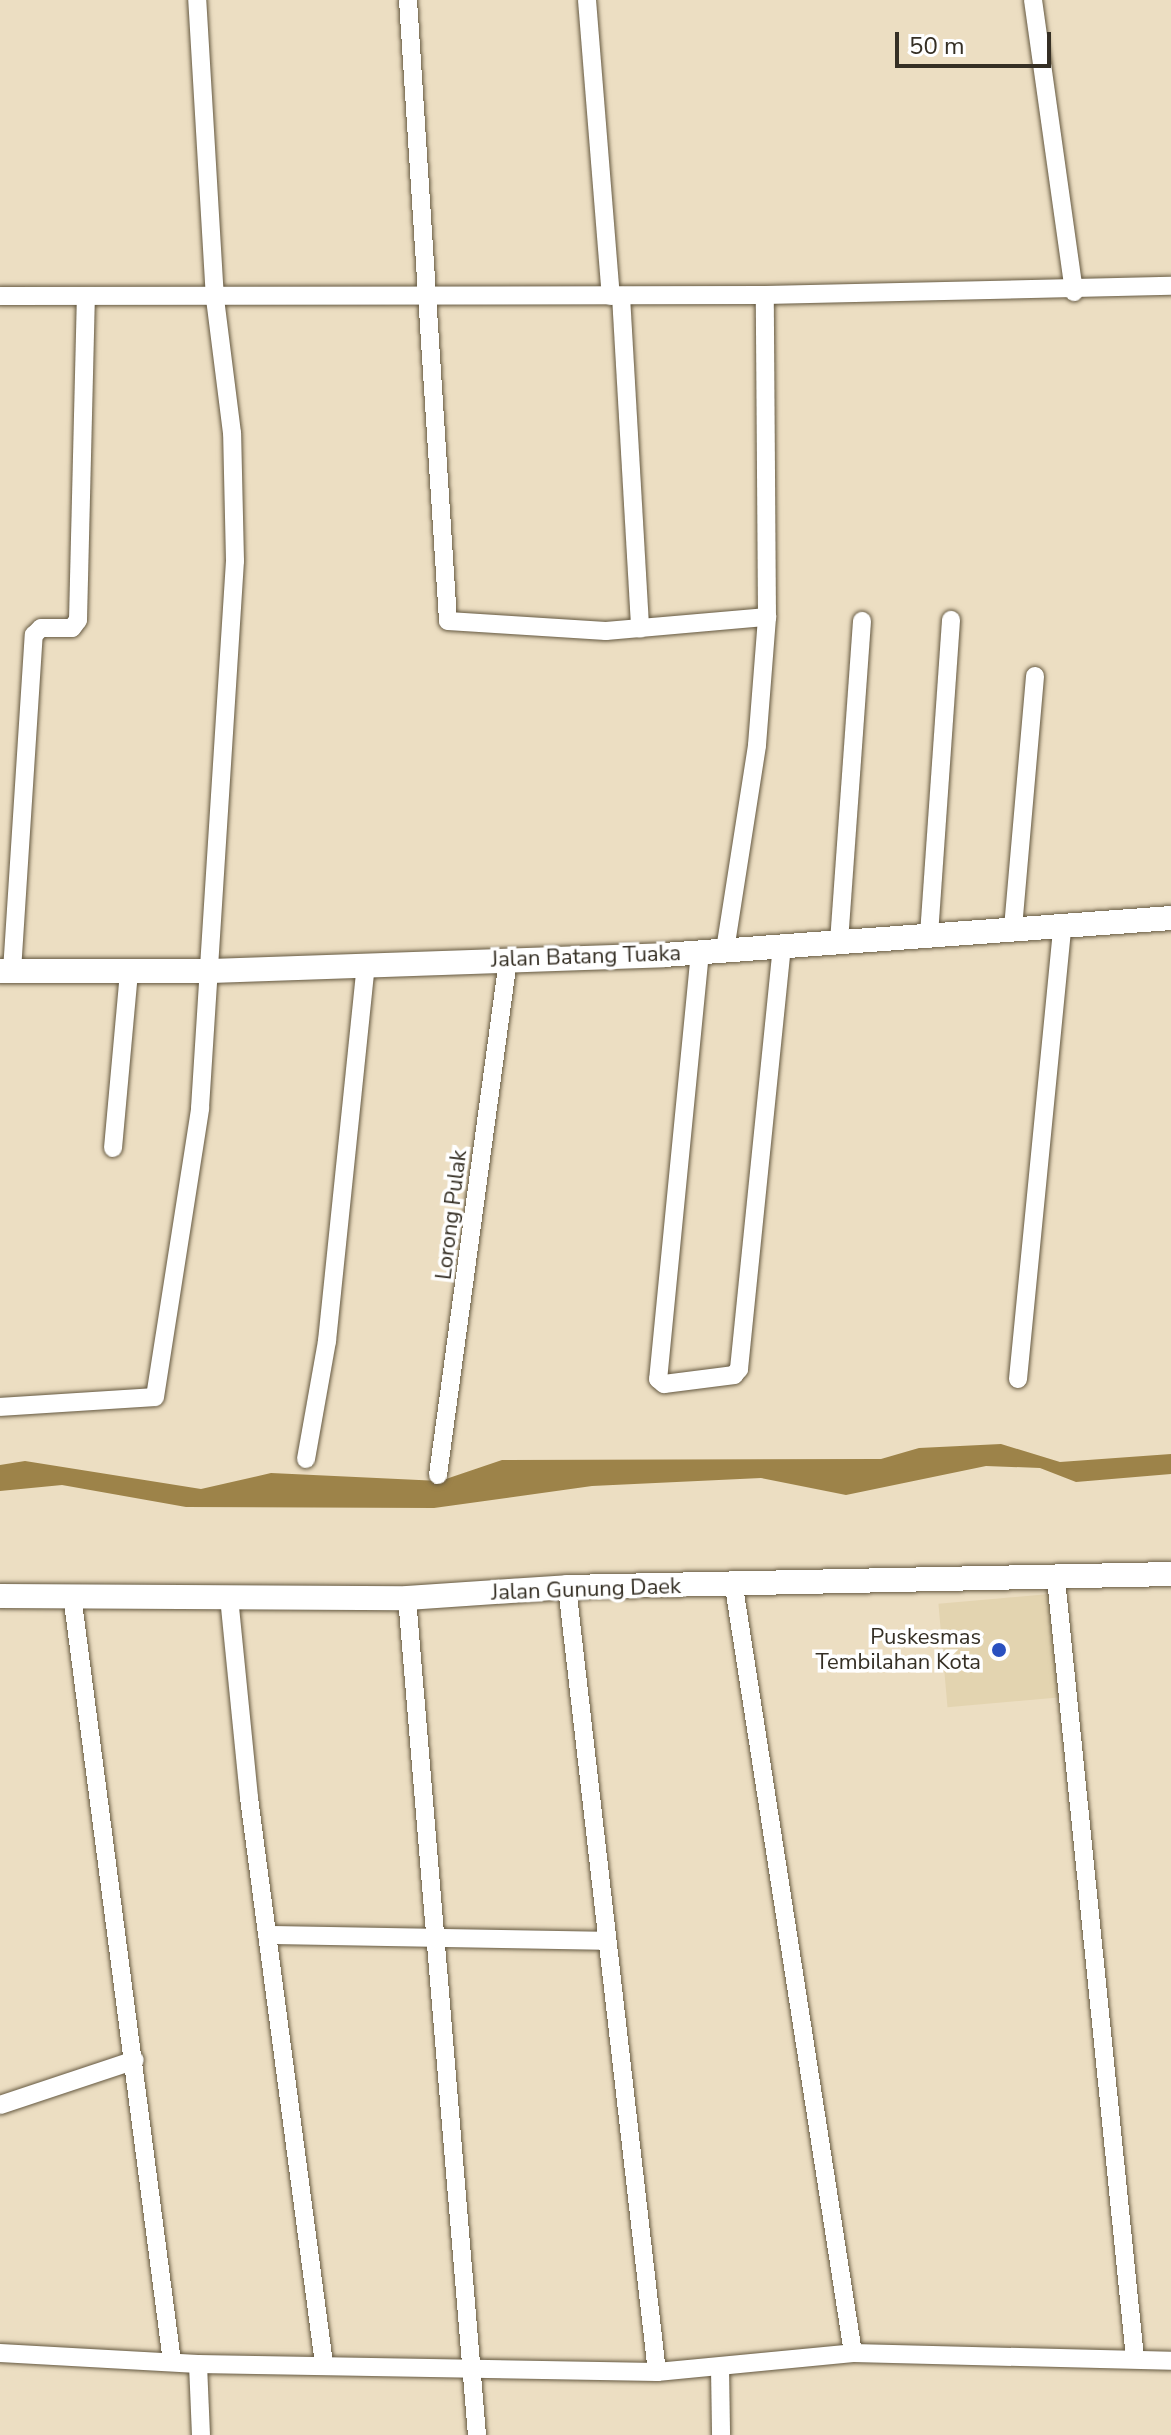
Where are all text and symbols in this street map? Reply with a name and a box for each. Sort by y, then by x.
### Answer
scale bar [899,16,1055,66]
text: 50 m [909,30,965,62]
street label: Jalan Batang Tuaka [490,940,682,974]
street label: Lorong Pulak [431,1149,473,1281]
street label: Jalan Gunung Daek [491,1573,681,1607]
place label: Puskesmas Tembilahan Kota [816,1624,981,1676]
marker: Puskesmas Tembilahan Kota [988,1639,1010,1661]

